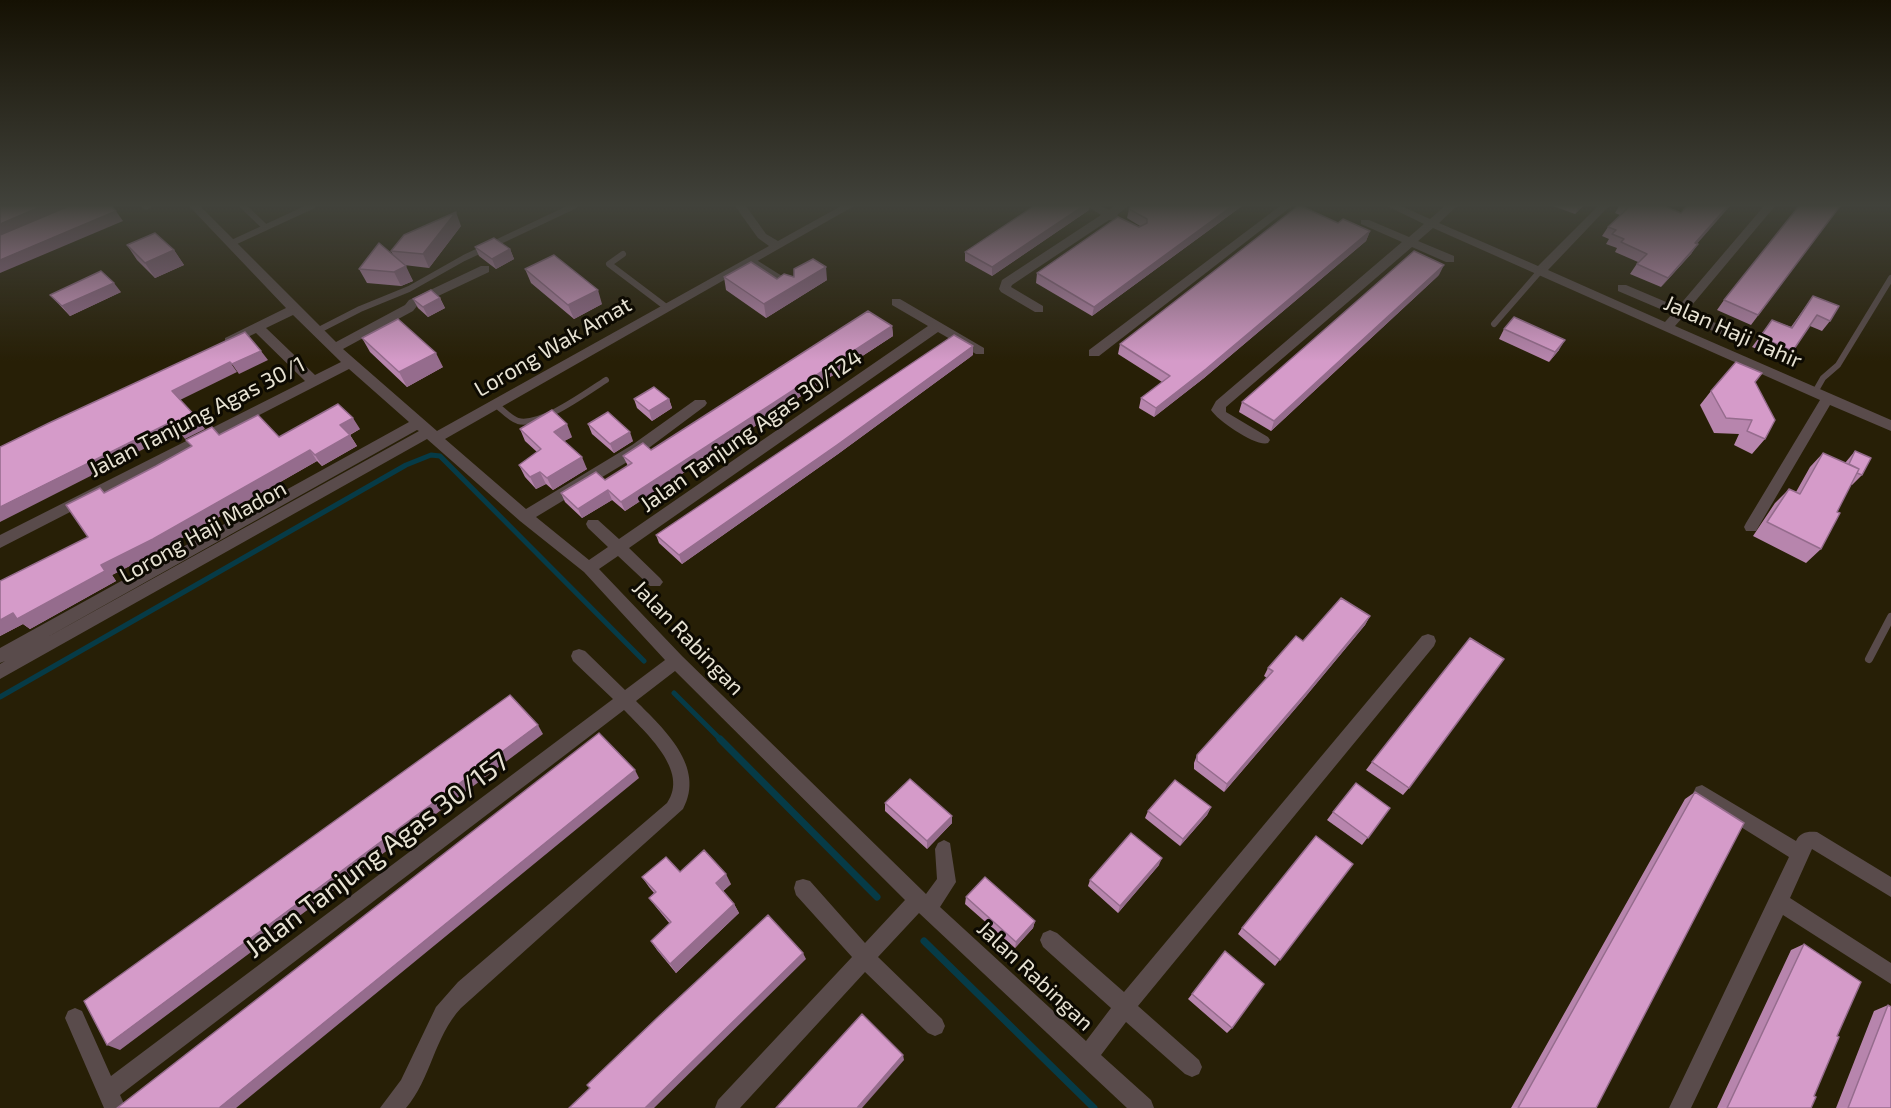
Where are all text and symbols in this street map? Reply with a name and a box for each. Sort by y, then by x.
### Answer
street label: Jalan Haji Tahir [1660,290,1806,374]
street label: Lorong Wak Amat [470,291,636,403]
street label: Jalan Tanjung Agas 30/124 [635,344,867,518]
street label: Jalan Tanjung Agas 30/1 [84,351,310,483]
street label: Lorong Haji Madon [115,475,291,589]
street label: Jalan Rabingan [627,575,749,701]
street label: Jalan Tanjung Agas 30/157 [239,745,515,965]
street label: Jalan Rabingan [971,915,1099,1037]

